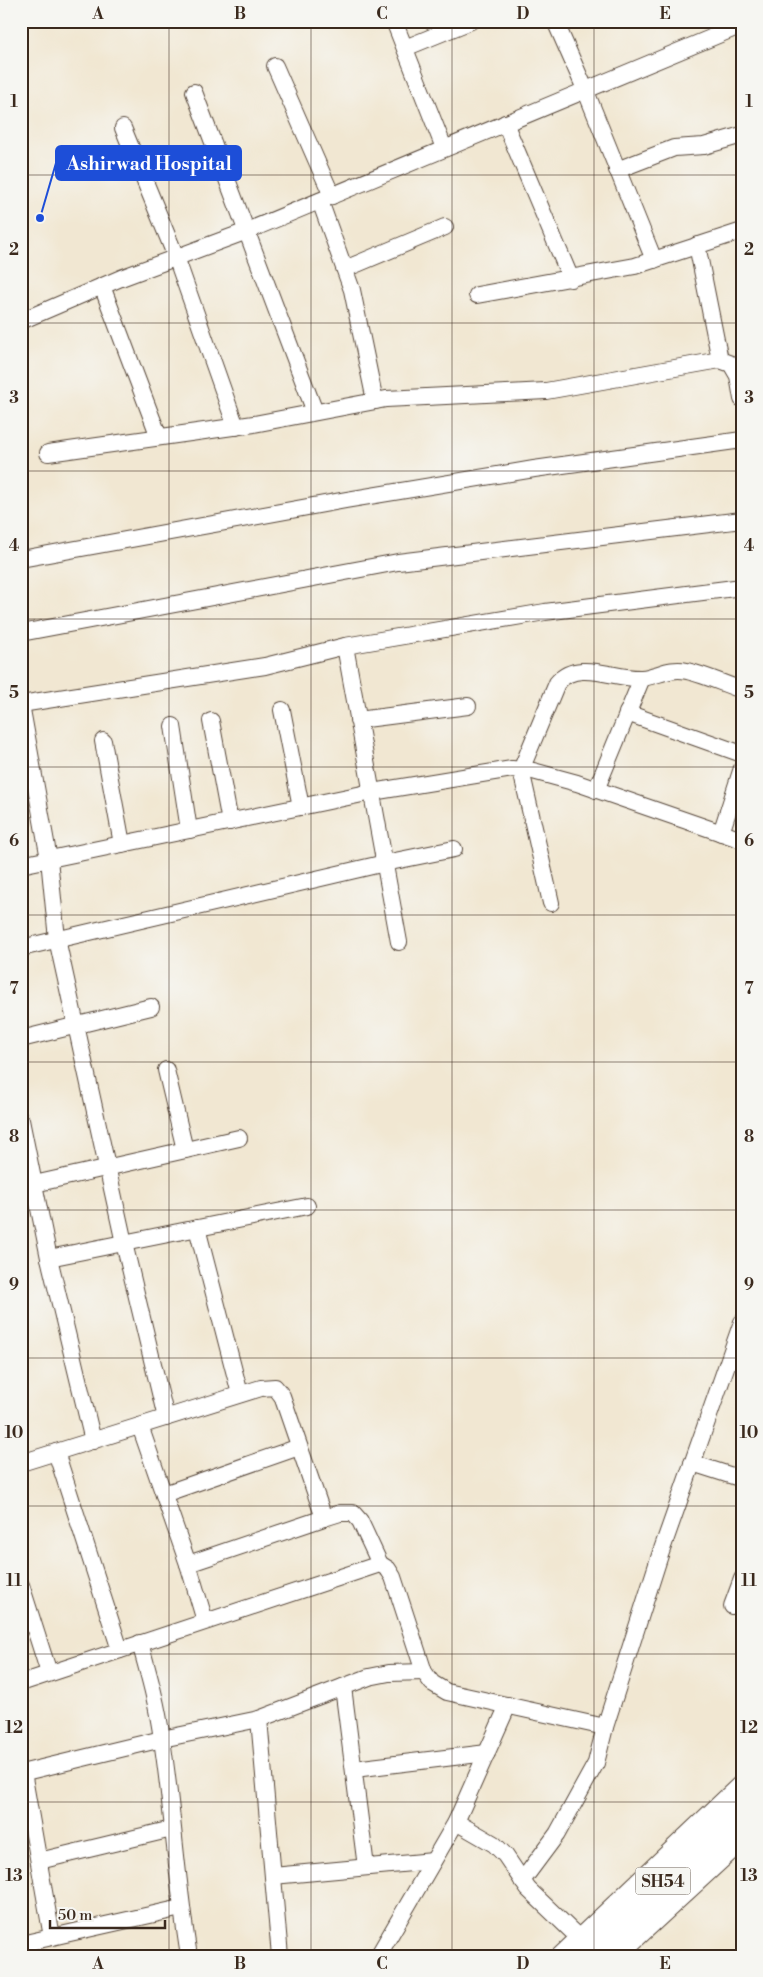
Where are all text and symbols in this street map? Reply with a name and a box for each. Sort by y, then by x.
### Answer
text: A [91,4,104,24]
text: B [234,4,246,24]
text: C [376,4,388,24]
text: D [517,4,530,24]
text: E [659,4,671,24]
text: 1 [10,92,18,112]
text: 1 [745,92,753,112]
callout: Ashirwad Hospital [56,146,241,180]
text: Ashirwad Hospital [65,152,232,176]
text: 2 [9,240,19,260]
text: 2 [744,240,754,260]
text: 3 [9,388,19,408]
text: 3 [744,388,754,408]
text: 4 [9,536,20,556]
text: 4 [744,536,755,556]
text: 5 [9,683,19,703]
text: 5 [744,683,754,703]
text: 6 [9,831,19,851]
text: 6 [744,831,754,851]
text: 7 [9,979,19,999]
text: 7 [744,979,754,999]
text: 8 [9,1127,19,1147]
text: 8 [744,1127,754,1147]
text: 9 [9,1275,19,1295]
text: 9 [744,1275,754,1295]
text: 10 [5,1423,23,1443]
text: 10 [740,1423,758,1443]
text: 11 [6,1571,22,1591]
text: 11 [741,1571,757,1591]
text: 12 [5,1718,23,1738]
text: 12 [740,1718,758,1738]
text: 13 [5,1866,23,1886]
text: 13 [740,1866,758,1886]
road number: SH54 [636,1868,690,1894]
scale bar [50,1897,165,1929]
text: 50 m [58,1906,92,1925]
text: A [91,1954,104,1974]
text: B [234,1954,246,1974]
text: C [376,1954,388,1974]
text: D [517,1954,530,1974]
text: E [659,1954,671,1974]

